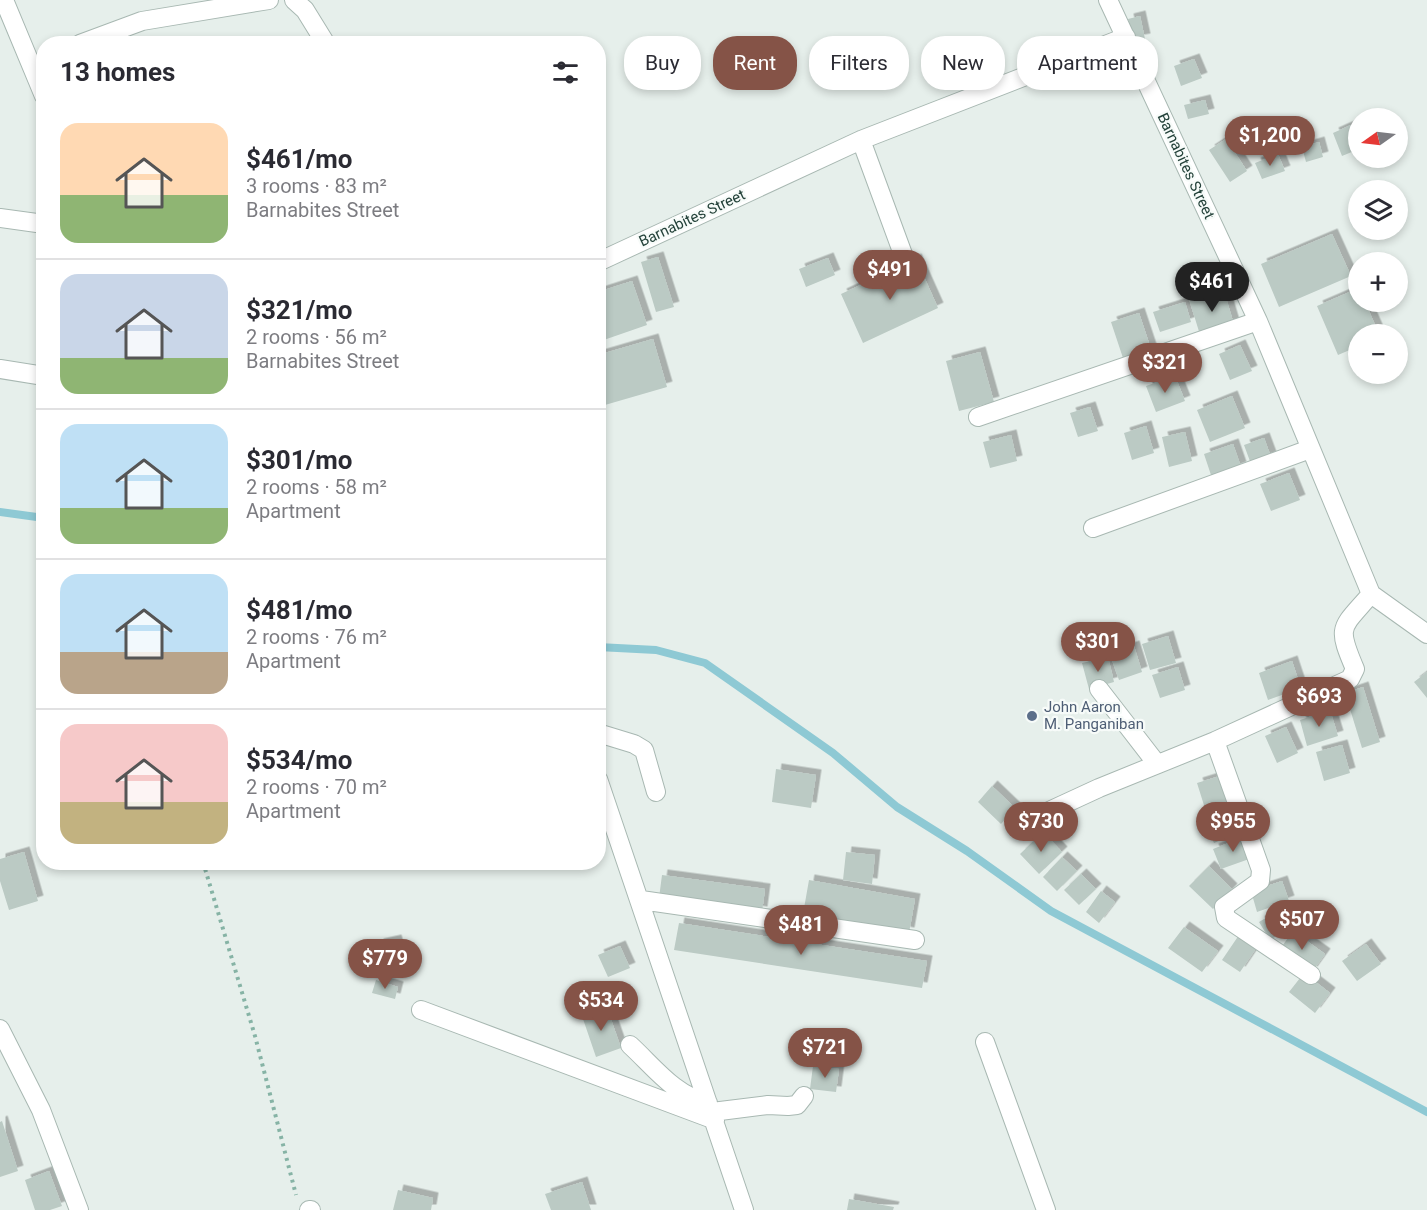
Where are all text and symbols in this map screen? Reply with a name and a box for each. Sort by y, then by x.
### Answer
chip: Buy [624,36,701,90]
chip: Rent [713,36,797,90]
chip: Filters [809,36,909,90]
chip: New [921,36,1005,90]
chip: Apartment [1017,36,1158,90]
icon: filters [549,56,582,89]
text: 13 homes [60,57,175,87]
north arrow [1348,108,1408,168]
map controls [1348,108,1408,384]
street label: Barnabites Street [1154,110,1218,222]
pin: $1,200 [1221,116,1319,167]
text: $1,200 [1239,123,1301,147]
text: $461/mo [246,144,353,174]
icon: home [108,147,180,219]
text: 3 rooms · 83 m² [246,174,387,198]
button: layers [1348,180,1408,240]
street label: Barnabites Street [636,186,748,250]
text: Barnabites Street [246,198,399,222]
pin: $491 [854,250,926,301]
button: + [1348,252,1408,312]
text: $491 [867,257,913,281]
pin: $461 [1176,262,1248,313]
text: $461 [1189,269,1235,293]
text: $321/mo [246,295,353,325]
icon: home [108,298,180,370]
button: − [1348,324,1408,384]
text: 2 rooms · 56 m² [246,325,387,349]
pin: $321 [1129,343,1201,394]
text: Barnabites Street [246,349,399,373]
text: $321 [1142,350,1188,374]
text: $301/mo [246,445,353,475]
icon: home [108,448,180,520]
text: 2 rooms · 58 m² [246,475,387,499]
text: Apartment [246,499,341,523]
text: $481/mo [246,595,353,625]
icon: home [108,598,180,670]
pin: $301 [1062,622,1134,673]
text: 2 rooms · 76 m² [246,625,387,649]
text: $301 [1075,629,1121,653]
text: Apartment [246,649,341,673]
pin: $693 [1283,677,1355,728]
text: $693 [1296,684,1342,708]
place label: John Aaron M. Panganiban [1044,698,1144,733]
marker: John Aaron M. Panganiban [1025,709,1039,723]
text: $534/mo [246,745,353,775]
icon: home [108,748,180,820]
text: 2 rooms · 70 m² [246,775,387,799]
text: Apartment [246,799,341,823]
pin: $730 [1005,802,1077,853]
pin: $955 [1197,802,1269,853]
text: $730 [1018,809,1064,833]
text: $955 [1210,809,1256,833]
pin: $507 [1266,900,1338,951]
pin: $481 [765,905,837,956]
text: $507 [1279,907,1325,931]
text: $481 [778,912,824,936]
pin: $779 [349,939,421,990]
text: $779 [362,946,408,970]
pin: $534 [565,981,637,1032]
text: $534 [578,988,624,1012]
pin: $721 [789,1028,861,1079]
text: $721 [802,1035,848,1059]

